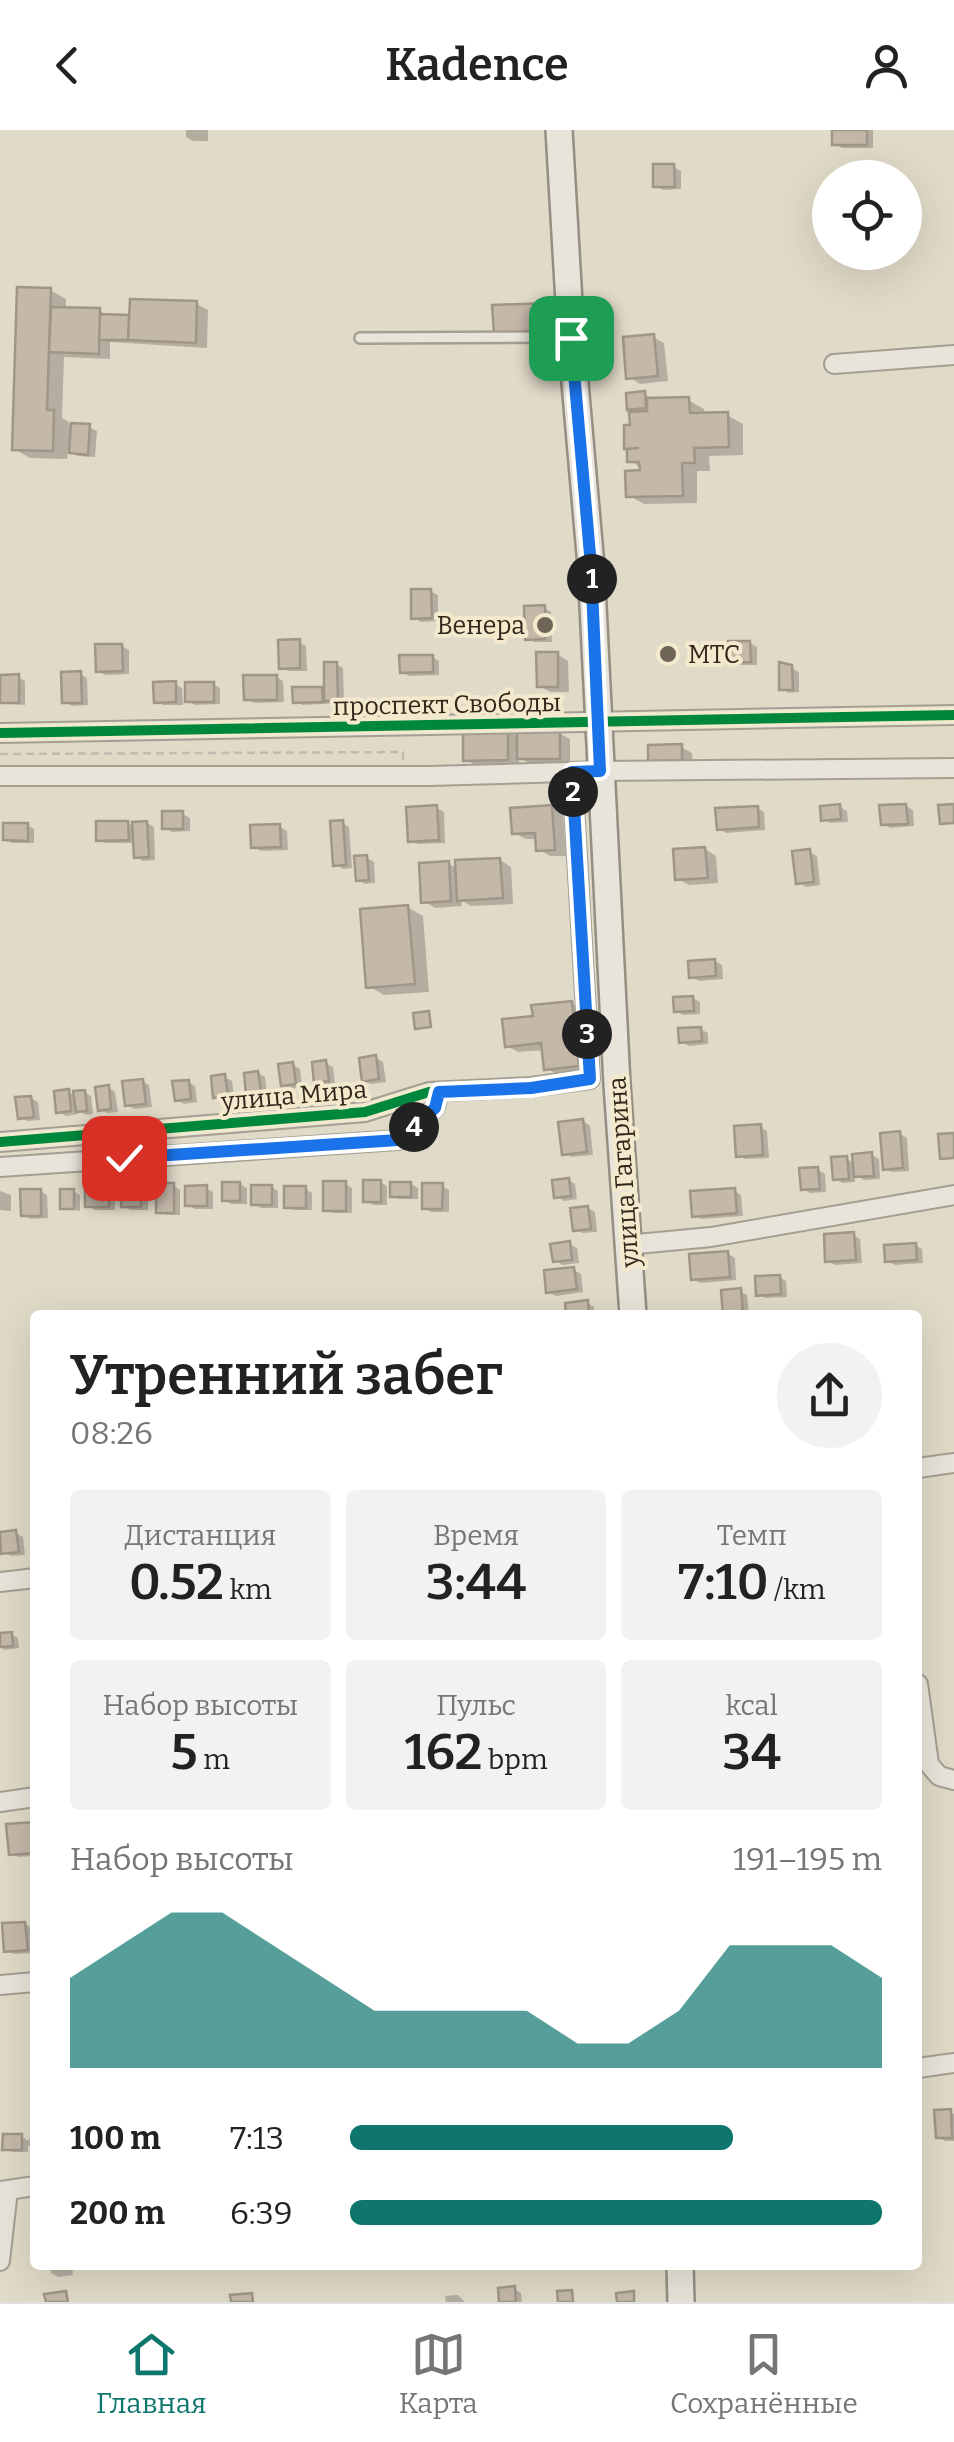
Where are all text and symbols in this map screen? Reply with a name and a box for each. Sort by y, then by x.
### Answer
icon: back [40,38,95,93]
text: Kadence [385,38,569,92]
icon: person [859,38,914,93]
map controls [812,160,922,270]
button: locate [812,160,922,270]
pin [529,296,614,381]
icon: arrive [544,311,599,366]
pin: 1 [567,554,617,604]
text: 1 [586,562,598,595]
place label: Венера [437,611,525,641]
marker: Венера [534,614,556,636]
place label: МТС [688,640,740,670]
marker: МТС [657,643,679,665]
street label: проспект Свободы [333,688,561,722]
pin: 2 [548,767,598,817]
text: 2 [565,775,581,808]
pin: 3 [562,1009,612,1059]
text: 3 [579,1017,595,1050]
street label: улица Мира [219,1075,368,1117]
street label: улица Гагарина [602,1075,646,1269]
pin: 4 [389,1102,439,1152]
text: 4 [405,1110,423,1143]
pin [82,1116,167,1201]
icon: check [97,1131,152,1186]
text: Утренний забег [70,1343,503,1409]
button: share [777,1343,882,1448]
text: 08:26 [70,1414,153,1452]
text: Дистанция [124,1519,276,1552]
text: Время [433,1519,519,1552]
text: Темп [717,1519,787,1552]
text: 0.52 [129,1552,224,1612]
text: 3:44 [426,1552,526,1612]
text: 7:10 [678,1552,769,1612]
text: km [224,1573,272,1606]
text: /km [769,1573,825,1606]
text: Набор высоты [103,1689,298,1722]
text: Пульс [436,1689,516,1722]
text: kcal [726,1689,778,1722]
text: 5 [171,1722,198,1782]
text: 162 [404,1722,482,1782]
text: 34 [722,1722,781,1782]
text: m [198,1743,230,1776]
text: bpm [482,1743,548,1776]
text: Набор высоты [70,1840,294,1878]
text: 191–195 m [733,1840,882,1878]
text: 100 m [70,2119,161,2157]
text: 7:13 [230,2119,284,2157]
text: 200 m [70,2194,165,2232]
text: 6:39 [230,2194,293,2232]
tab: Главная [96,2327,207,2420]
tab: Карта [399,2327,478,2420]
tab: Сохранённые [670,2327,858,2420]

